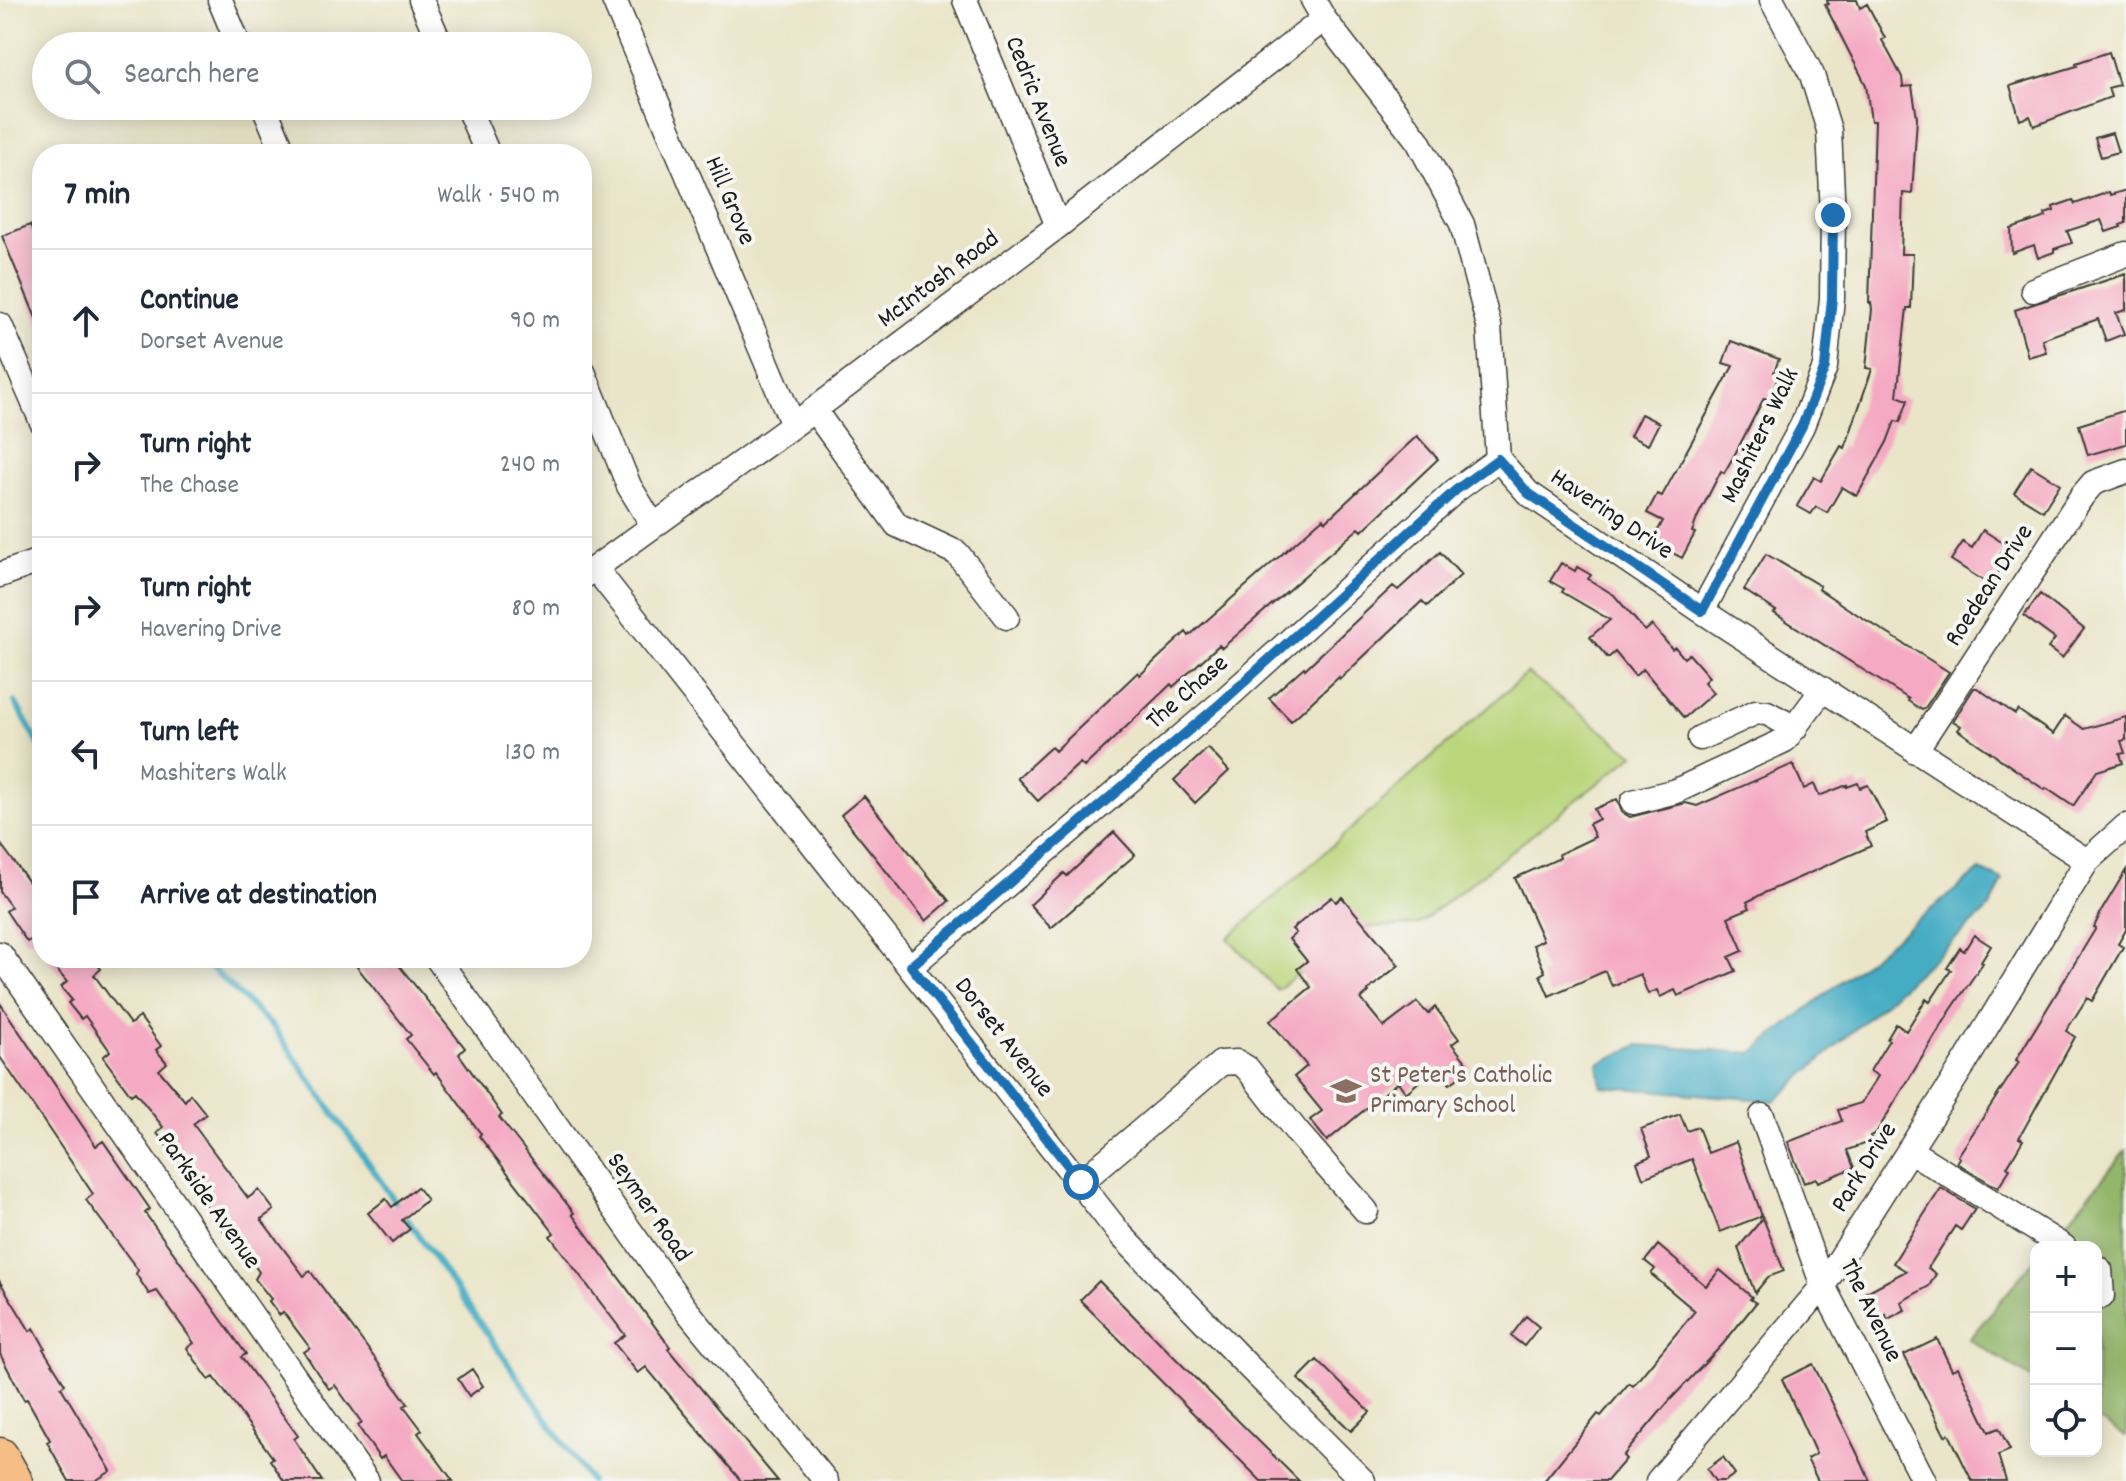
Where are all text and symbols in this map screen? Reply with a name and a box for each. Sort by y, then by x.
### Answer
street label: Cedric Avenue [994,31,1080,173]
search box [32,32,592,120]
icon: search [60,54,104,98]
text: Search here [124,55,260,98]
street label: Hill Grove [694,151,764,251]
text: 7 min [64,172,130,221]
text: Walk · 540 m [437,178,560,215]
route end [1815,197,1851,233]
street label: McIntosh Road [870,222,1008,338]
text: Continue [140,281,239,324]
icon: ahead [64,299,108,343]
text: 90 m [510,303,560,340]
text: Dorset Avenue [140,324,284,361]
street label: Mashiters Walk [1712,362,1810,510]
text: Turn right [140,425,251,468]
icon: right [64,443,108,487]
text: 240 m [500,447,560,484]
street label: Havering Drive [1542,460,1680,570]
text: The Chase [140,468,239,505]
street label: Roedean Drive [1936,517,2044,655]
text: Turn right [140,569,251,612]
icon: right [64,587,108,631]
text: 80 m [512,591,560,628]
text: Havering Drive [140,612,282,649]
street label: The Chase [1138,647,1238,739]
text: Turn left [140,713,239,756]
icon: left [64,731,108,775]
text: 130 m [505,735,560,772]
text: Mashiters Walk [140,756,287,793]
icon: arrive [64,875,108,919]
text: Arrive at destination [140,876,377,919]
street label: Dorset Avenue [944,970,1062,1106]
place label: St Peter's Catholic Primary School [1370,1058,1552,1125]
school or university icon: St Peter's Catholic Primary School [1329,1074,1363,1108]
street label: Park Drive [1823,1116,1907,1220]
street label: Parkside Avenue [147,1125,269,1277]
street label: Seymer Road [596,1145,700,1271]
route start [1063,1164,1099,1200]
map controls [2030,1241,2102,1457]
button: + [2030,1241,2102,1313]
street label: The Avenue [1829,1253,1911,1369]
button: − [2030,1313,2102,1385]
button: locate [2030,1385,2102,1457]

